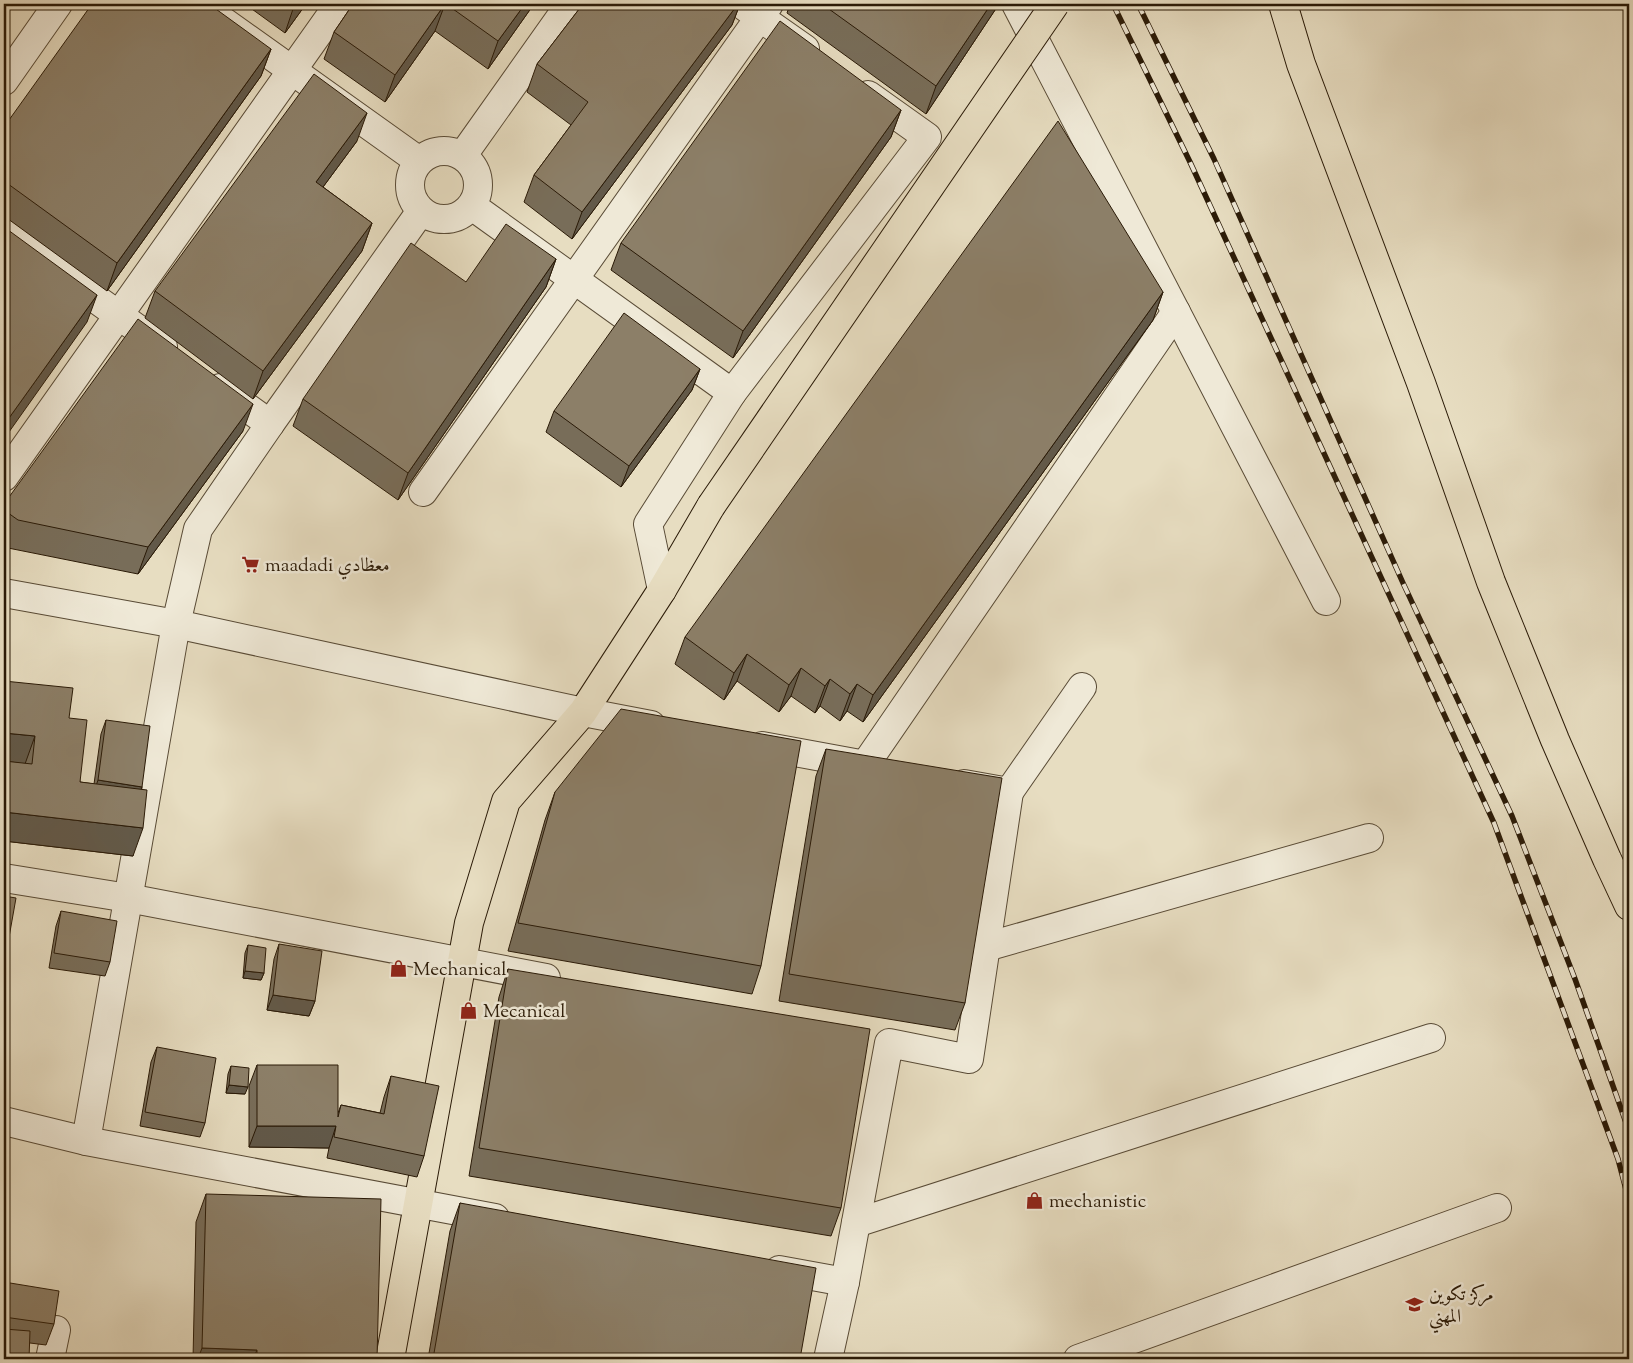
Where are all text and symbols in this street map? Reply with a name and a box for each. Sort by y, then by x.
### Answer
place label: maadadi معظادي [265,553,390,580]
supermarket icon: maadadi معظادي [241,554,261,574]
place label: Mechanical [413,957,507,984]
shop icon: Mechanical [389,958,409,978]
place label: Mecanical [483,999,566,1026]
shop icon: Mecanical [459,1000,479,1020]
place label: mechanistic [1049,1189,1147,1216]
shop icon: mechanistic [1025,1190,1045,1210]
place label: مركز تكوين المهني [1429,1282,1494,1334]
school or university icon: مركز تكوين المهني [1405,1294,1425,1314]

